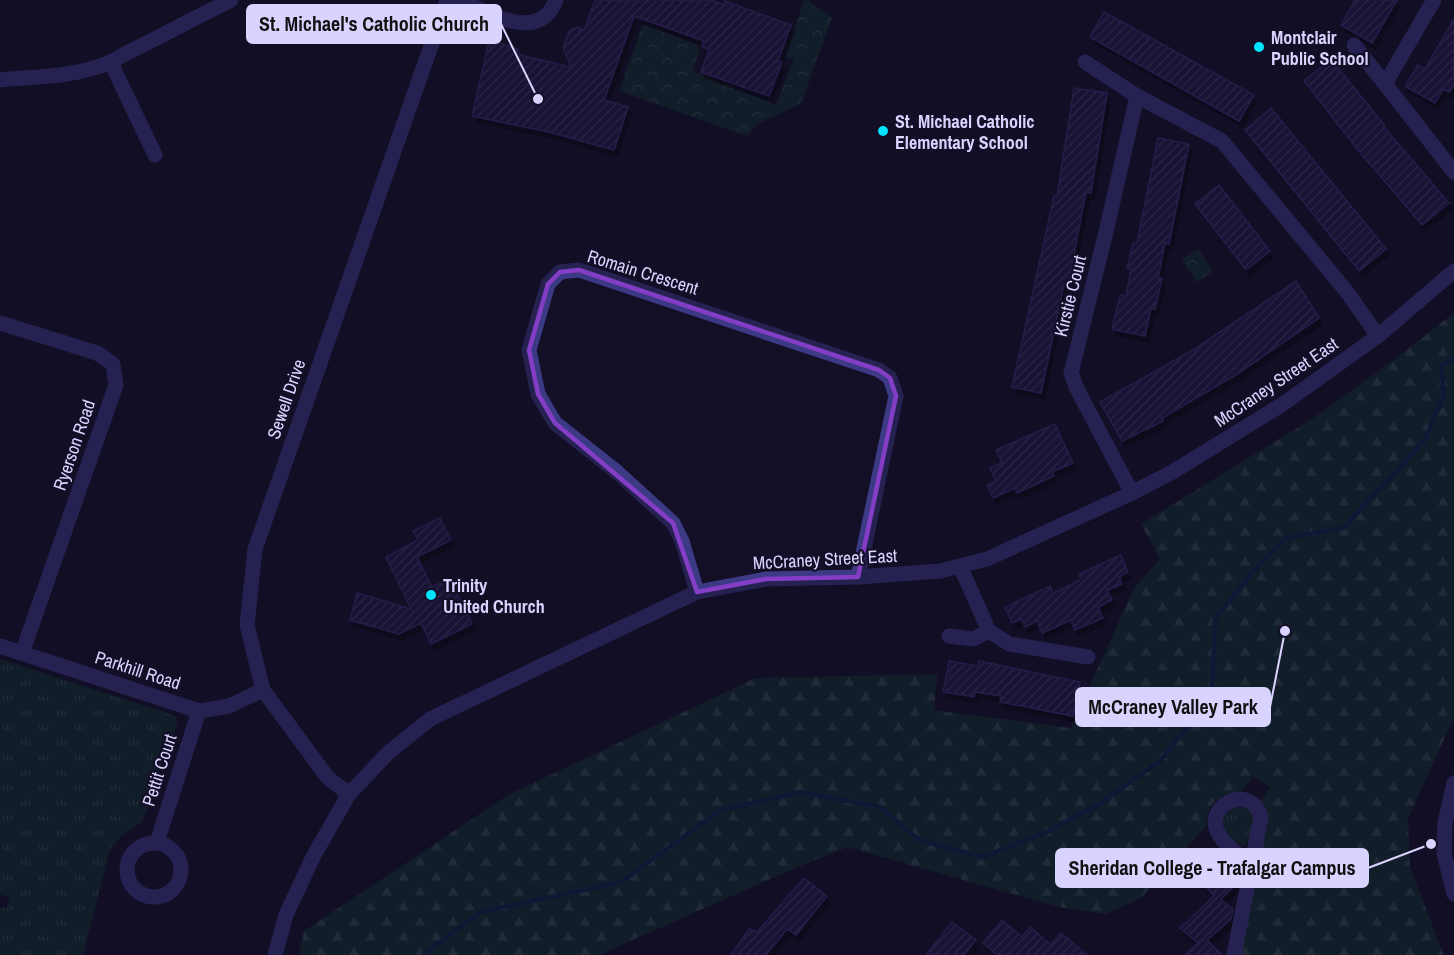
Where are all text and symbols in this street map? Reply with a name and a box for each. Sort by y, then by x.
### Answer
callout: St. Michael's Catholic Church [247,5,501,43]
text: St. Michael's Catholic Church [259,10,489,37]
place label: Montclair Public School [1271,25,1369,71]
marker: Montclair Public School [1252,40,1266,54]
place label: St. Michael Catholic Elementary School [895,109,1034,155]
marker: St. Michael Catholic Elementary School [876,124,890,138]
street label: Romain Crescent [584,243,702,301]
street label: Kirstie Court [1048,253,1092,339]
street label: McCraney Street East [1209,331,1343,433]
street label: Sewell Drive [261,356,311,442]
street label: Ryerson Road [47,396,101,494]
street label: McCraney Street East [752,543,898,575]
place label: Trinity United Church [443,573,545,619]
marker: Trinity United Church [424,588,438,602]
street label: Parkhill Road [92,644,184,696]
callout: McCraney Valley Park [1076,688,1270,726]
text: McCraney Valley Park [1088,693,1259,720]
street label: Pettit Court [136,731,182,809]
callout: Sheridan College - Trafalgar Campus [1056,849,1368,887]
text: Sheridan College - Trafalgar Campus [1068,854,1356,881]

